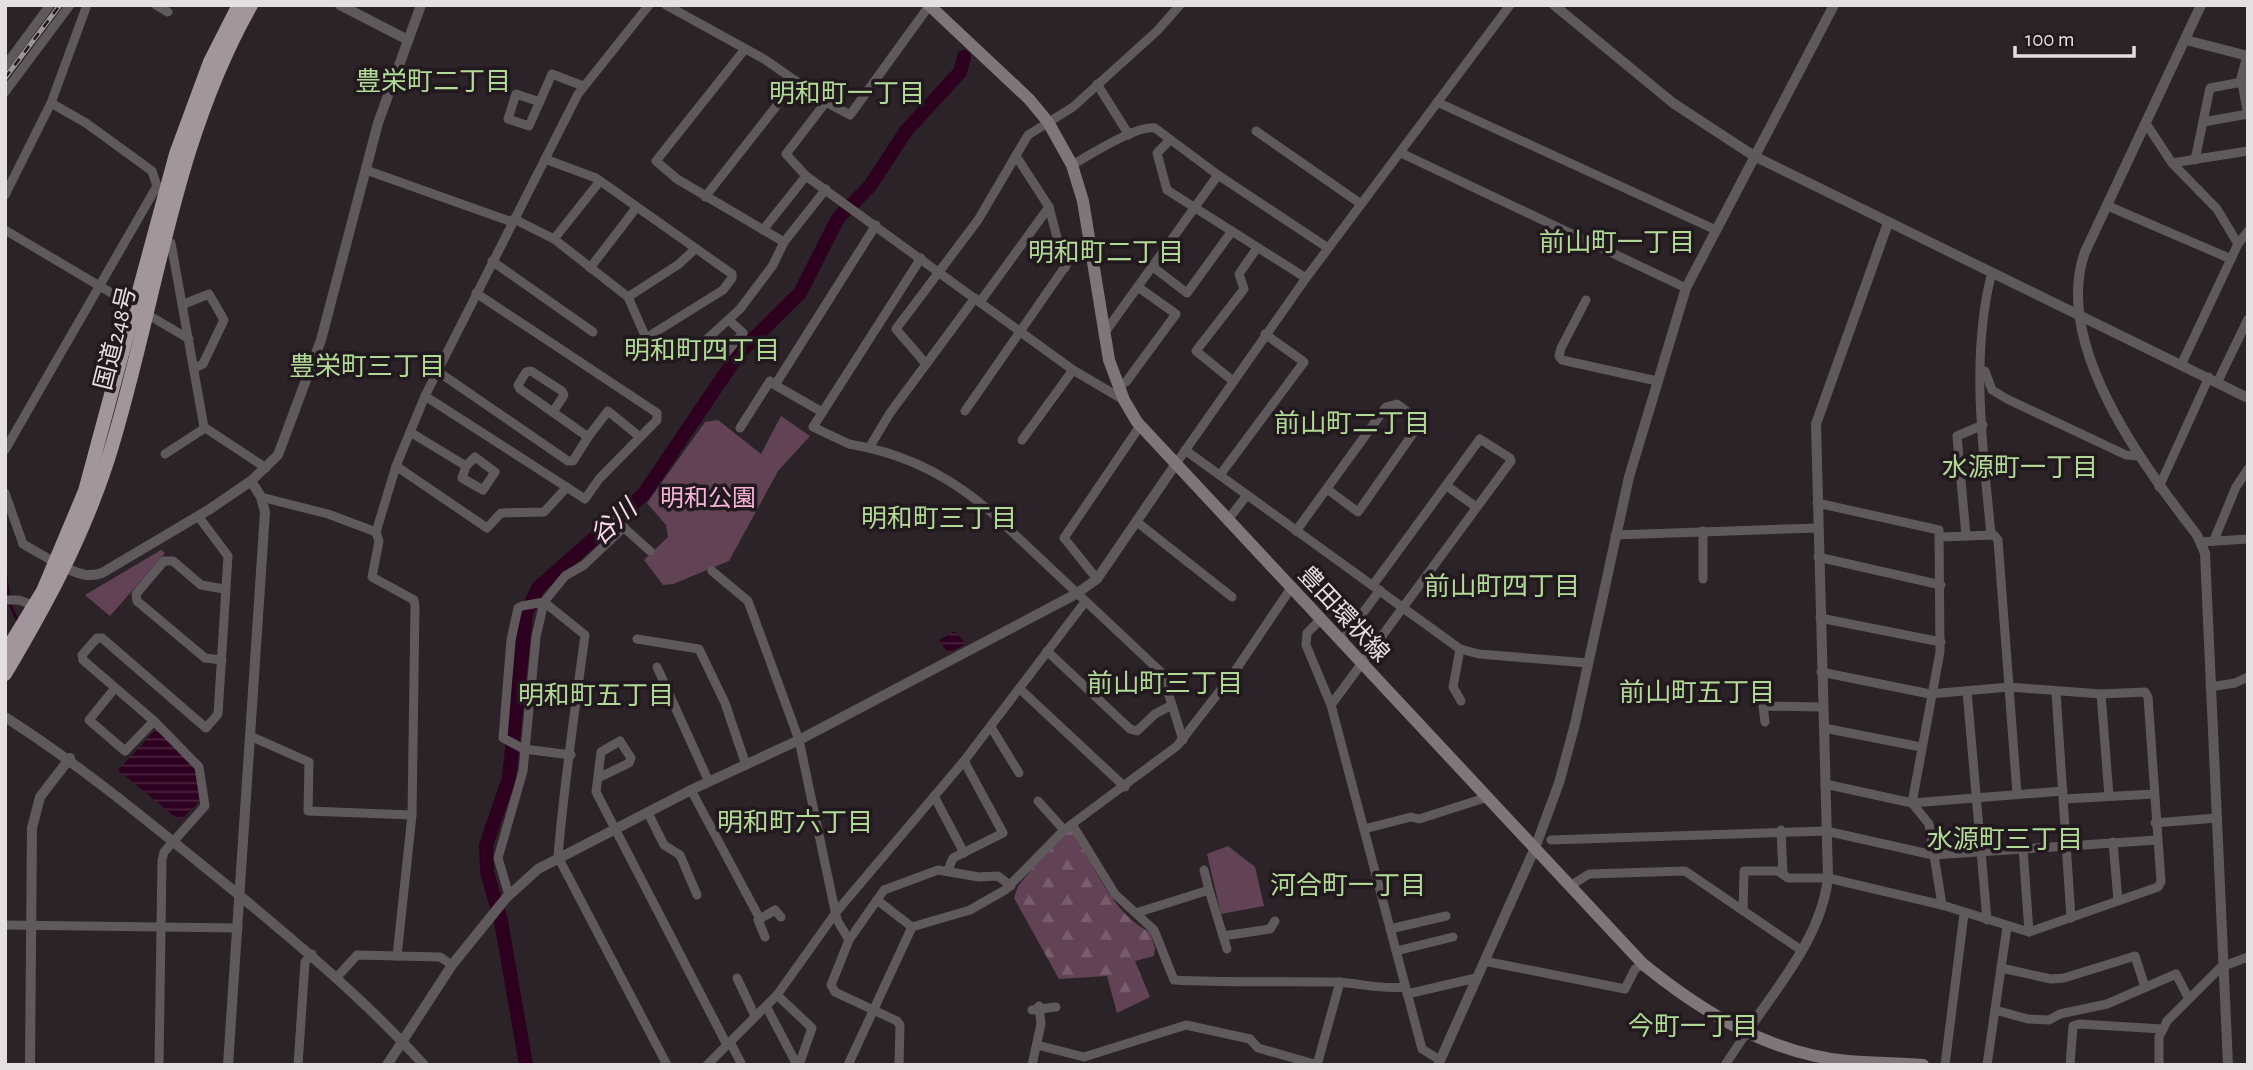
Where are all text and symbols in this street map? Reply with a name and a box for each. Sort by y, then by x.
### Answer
scale bar [2015,14,2134,58]
text: 100 m [2025,29,2075,50]
district label: 豊栄町二丁目 [355,68,511,95]
district label: 明和町一丁目 [769,80,925,107]
district label: 前山町一丁目 [1539,229,1695,256]
district label: 明和町二丁目 [1028,239,1184,266]
street label: 国道248号 [90,284,140,392]
district label: 明和町四丁目 [624,337,780,364]
district label: 豊栄町三丁目 [289,353,445,380]
district label: 前山町二丁目 [1274,410,1430,437]
district label: 水源町一丁目 [1942,454,2098,481]
park label: 明和公園 [660,486,756,511]
water label: 谷川 [585,493,644,550]
district label: 明和町三丁目 [861,505,1017,532]
street label: 豊田環状線 [1294,561,1394,667]
district label: 前山町四丁目 [1424,573,1580,600]
district label: 前山町三丁目 [1087,670,1243,697]
district label: 前山町五丁目 [1619,679,1775,706]
district label: 明和町五丁目 [518,682,674,709]
district label: 明和町六丁目 [717,809,873,836]
district label: 水源町三丁目 [1927,826,2083,853]
district label: 河合町一丁目 [1270,872,1426,899]
district label: 今町一丁目 [1628,1012,1758,1040]

